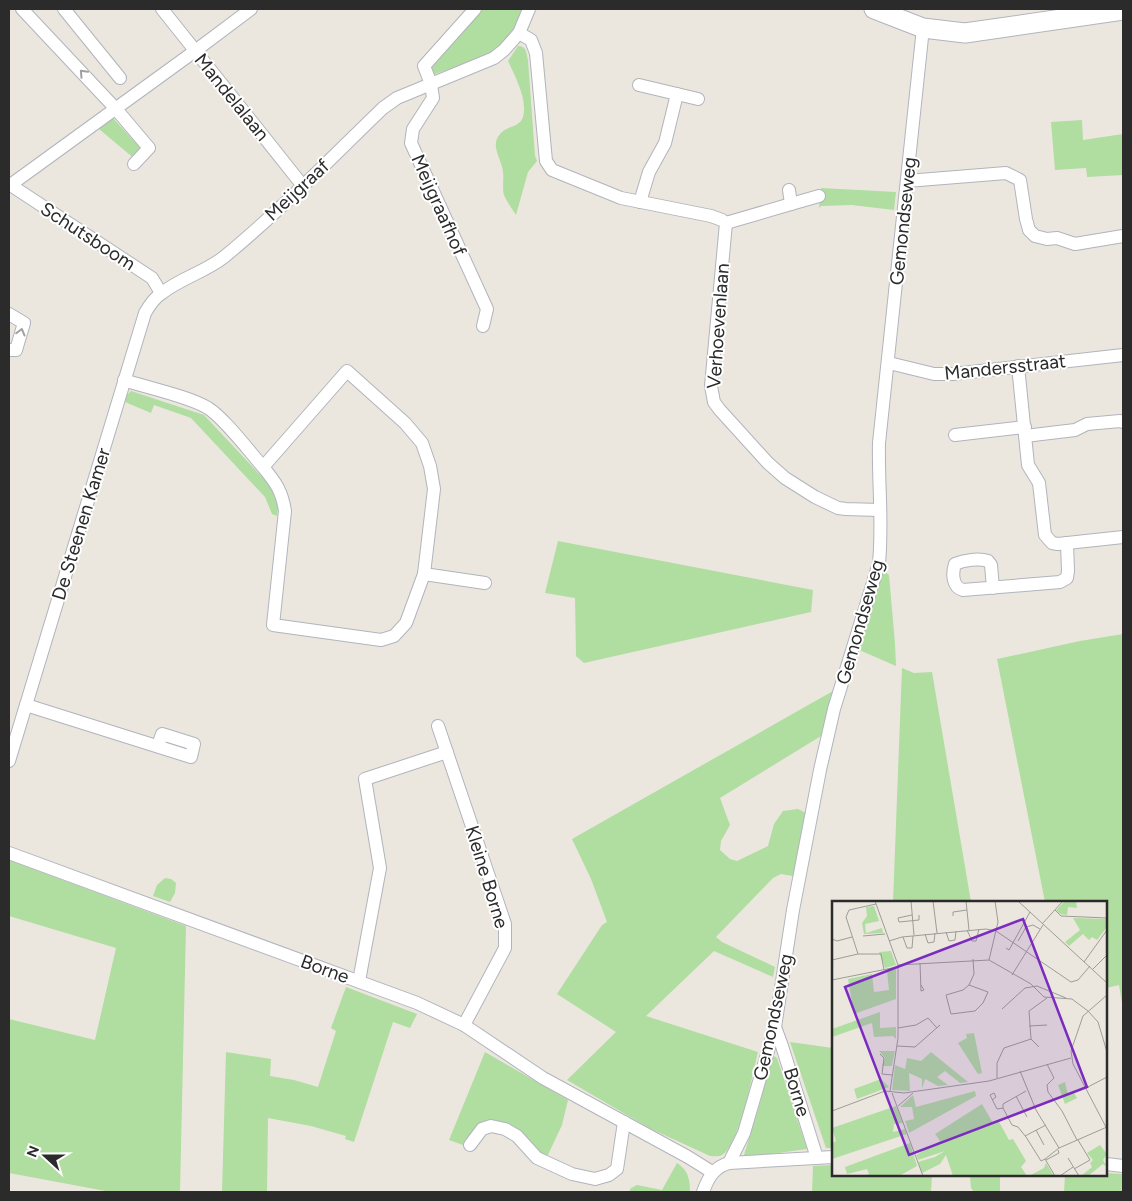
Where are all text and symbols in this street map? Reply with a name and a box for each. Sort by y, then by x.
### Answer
street label: Mandelalaan [190,49,274,145]
one-way arrow [80,70,89,79]
street label: Meijgraafhof [406,151,472,259]
street label: Meijgraaf [260,154,334,226]
street label: Gemondseweg [885,156,921,286]
street label: Schutsboom [36,197,140,275]
street label: Verhoevenlaan [702,262,734,390]
one-way arrow [16,328,26,336]
street label: Mandersstraat [943,349,1067,385]
street label: De Steenen Kamer [47,445,115,603]
street label: Gemondseweg [831,557,889,687]
street label: Kleine Borne [460,823,514,931]
inset map [832,901,1107,1176]
street label: Borne [298,950,352,988]
street label: Gemondseweg [748,952,798,1082]
street label: Borne [779,1065,815,1119]
north arrow [20,1131,70,1181]
text: N [23,1143,43,1160]

